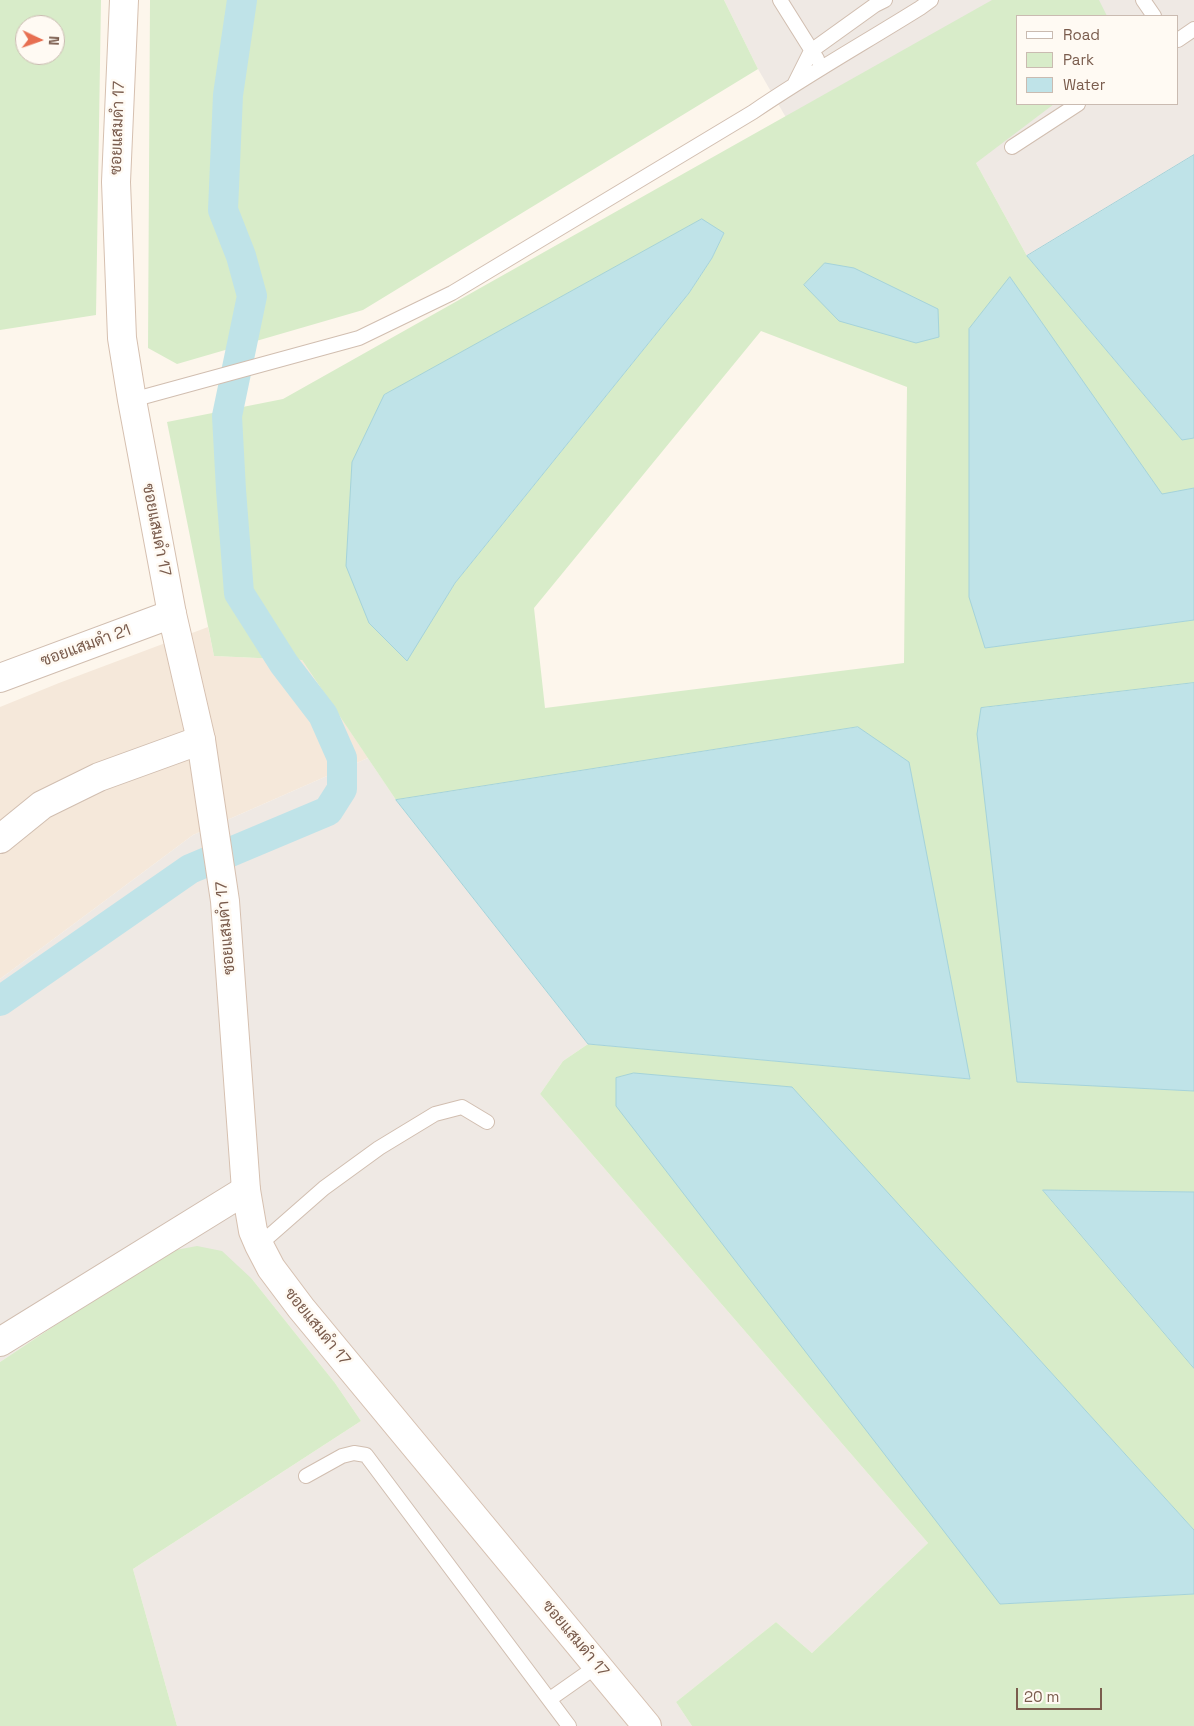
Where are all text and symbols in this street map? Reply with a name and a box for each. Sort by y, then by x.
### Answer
north arrow [15,15,65,65]
legend [1016,15,1179,105]
text: Road [1063,25,1100,44]
text: N [45,36,63,46]
text: Park [1063,50,1094,69]
text: Water [1063,75,1105,94]
street label: ซอยแสมดำ 17 [107,81,129,175]
street label: ซอยแสมดำ 17 [138,482,174,578]
street label: ซอยแสมดำ 21 [38,621,134,671]
street label: ซอยแสมดำ 17 [212,880,240,976]
street label: ซอยแสมดำ 17 [280,1285,354,1369]
street label: ซอยแสมดำ 17 [537,1597,613,1681]
scale bar [1019,1678,1105,1710]
text: 20 m [1024,1687,1059,1706]

